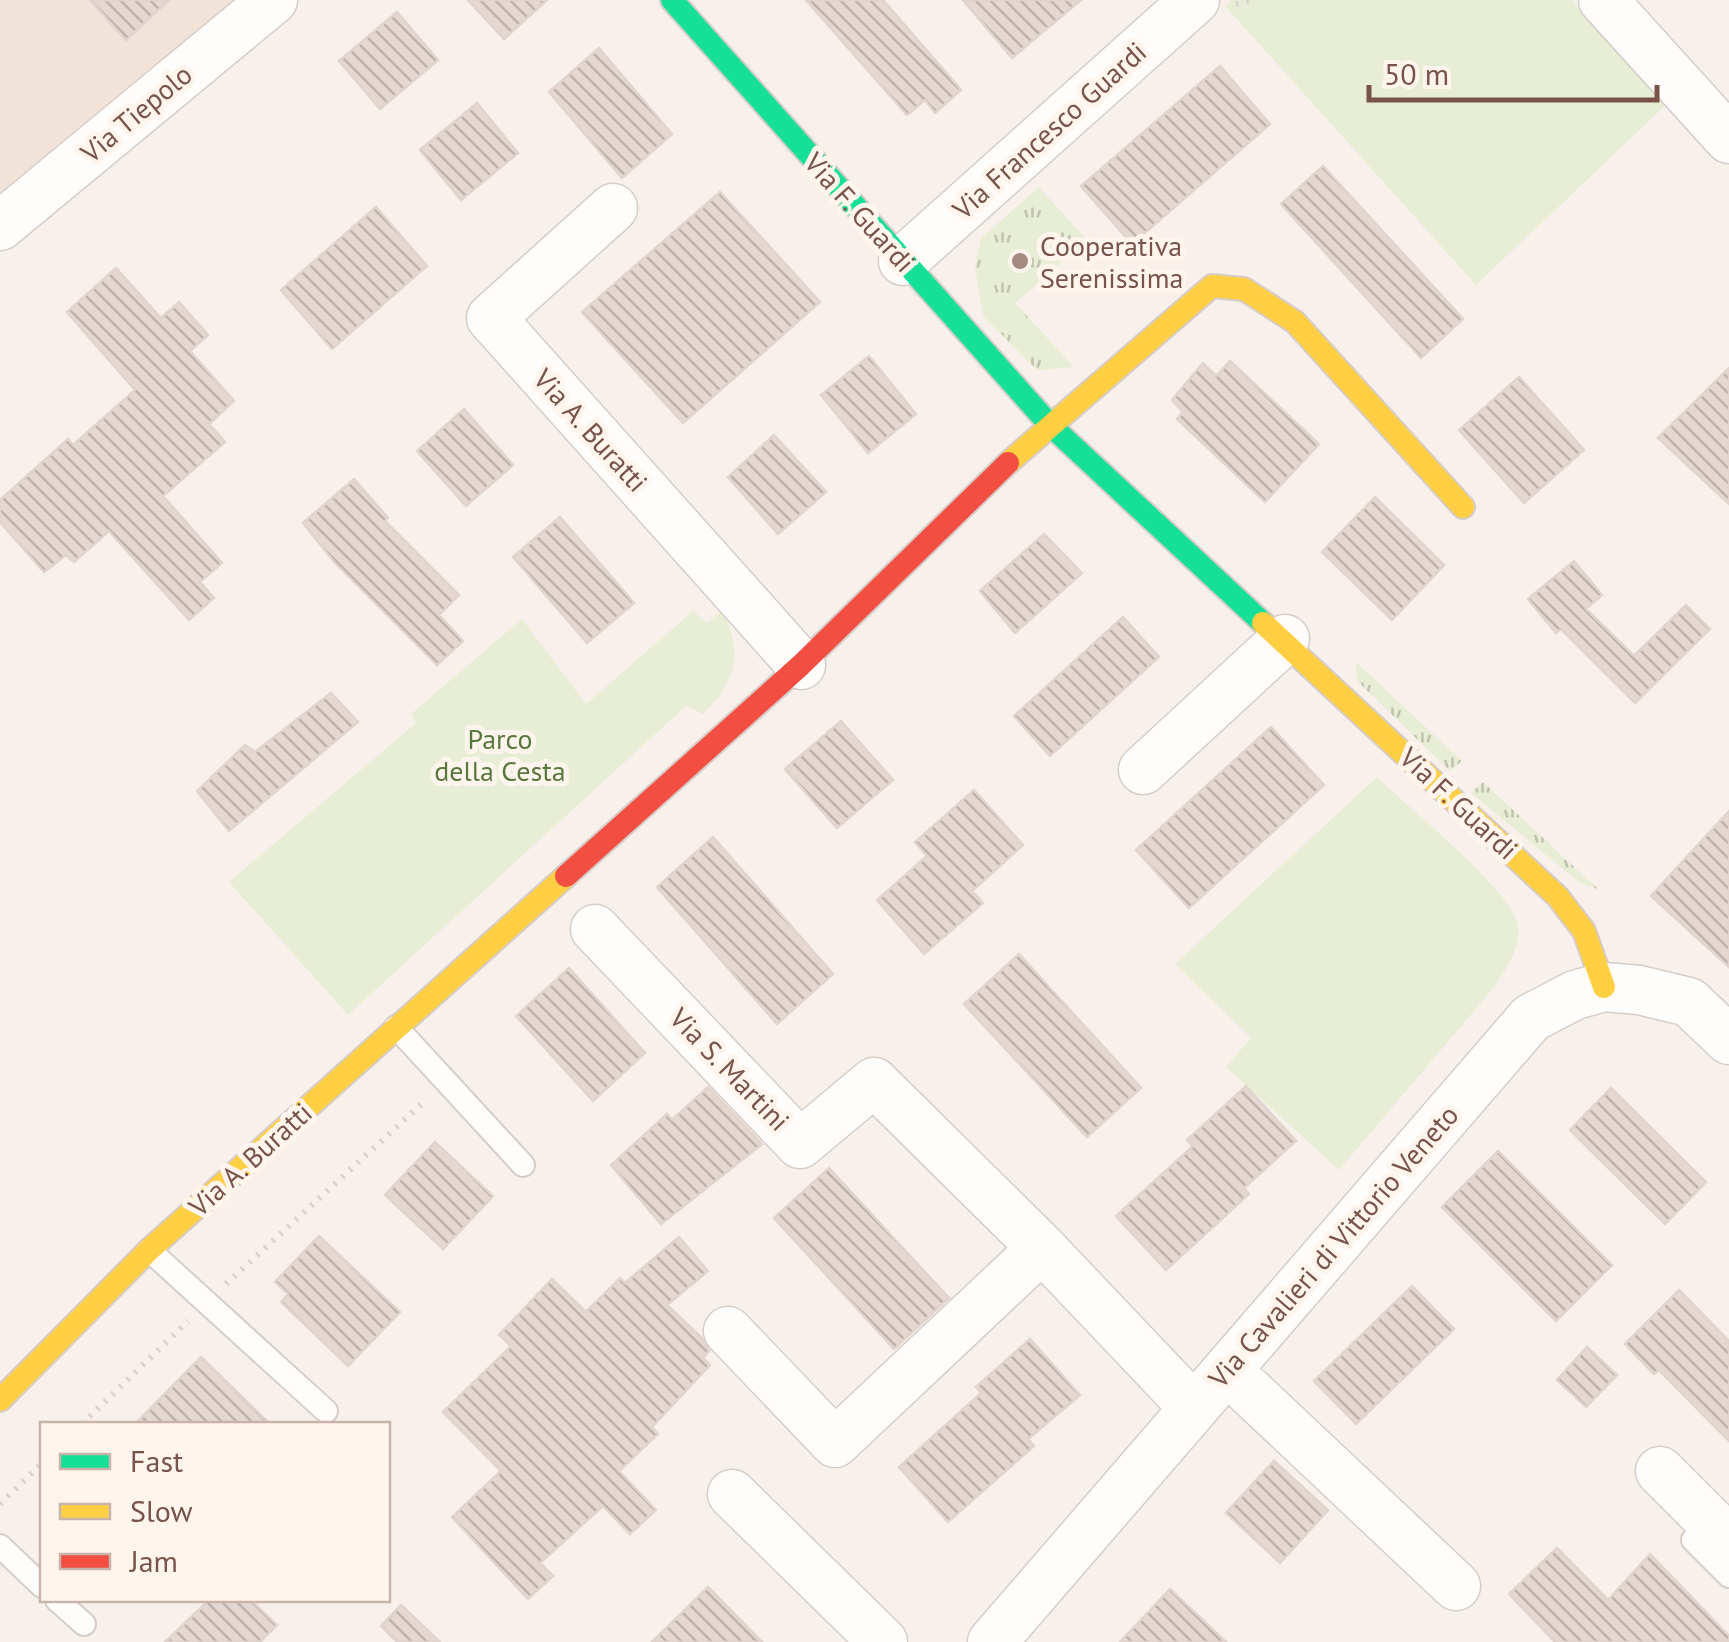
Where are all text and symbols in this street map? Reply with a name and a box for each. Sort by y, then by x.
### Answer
street label: Via Francesco Guardi [943,33,1154,228]
scale bar [1369,40,1656,102]
text: 50 m [1384,54,1449,93]
street label: Via Tiepolo [72,56,199,171]
street label: Via F. Guardi [796,144,924,280]
place label: Cooperativa Serenissima [1040,227,1183,296]
marker: Cooperativa Serenissima [1009,250,1031,272]
street label: Via A. Buratti [525,360,656,499]
park label: Parco della Cesta [434,720,566,789]
street label: Via F. Guardi [1391,738,1526,867]
street label: Via S. Martini [661,999,798,1138]
street label: Via A. Buratti [180,1094,319,1225]
street label: Via Cavalieri di Vittorio Veneto [1199,1097,1466,1396]
legend [40,1422,390,1602]
text: Fast [130,1441,183,1480]
text: Slow [130,1491,193,1530]
text: Jam [128,1541,178,1580]

